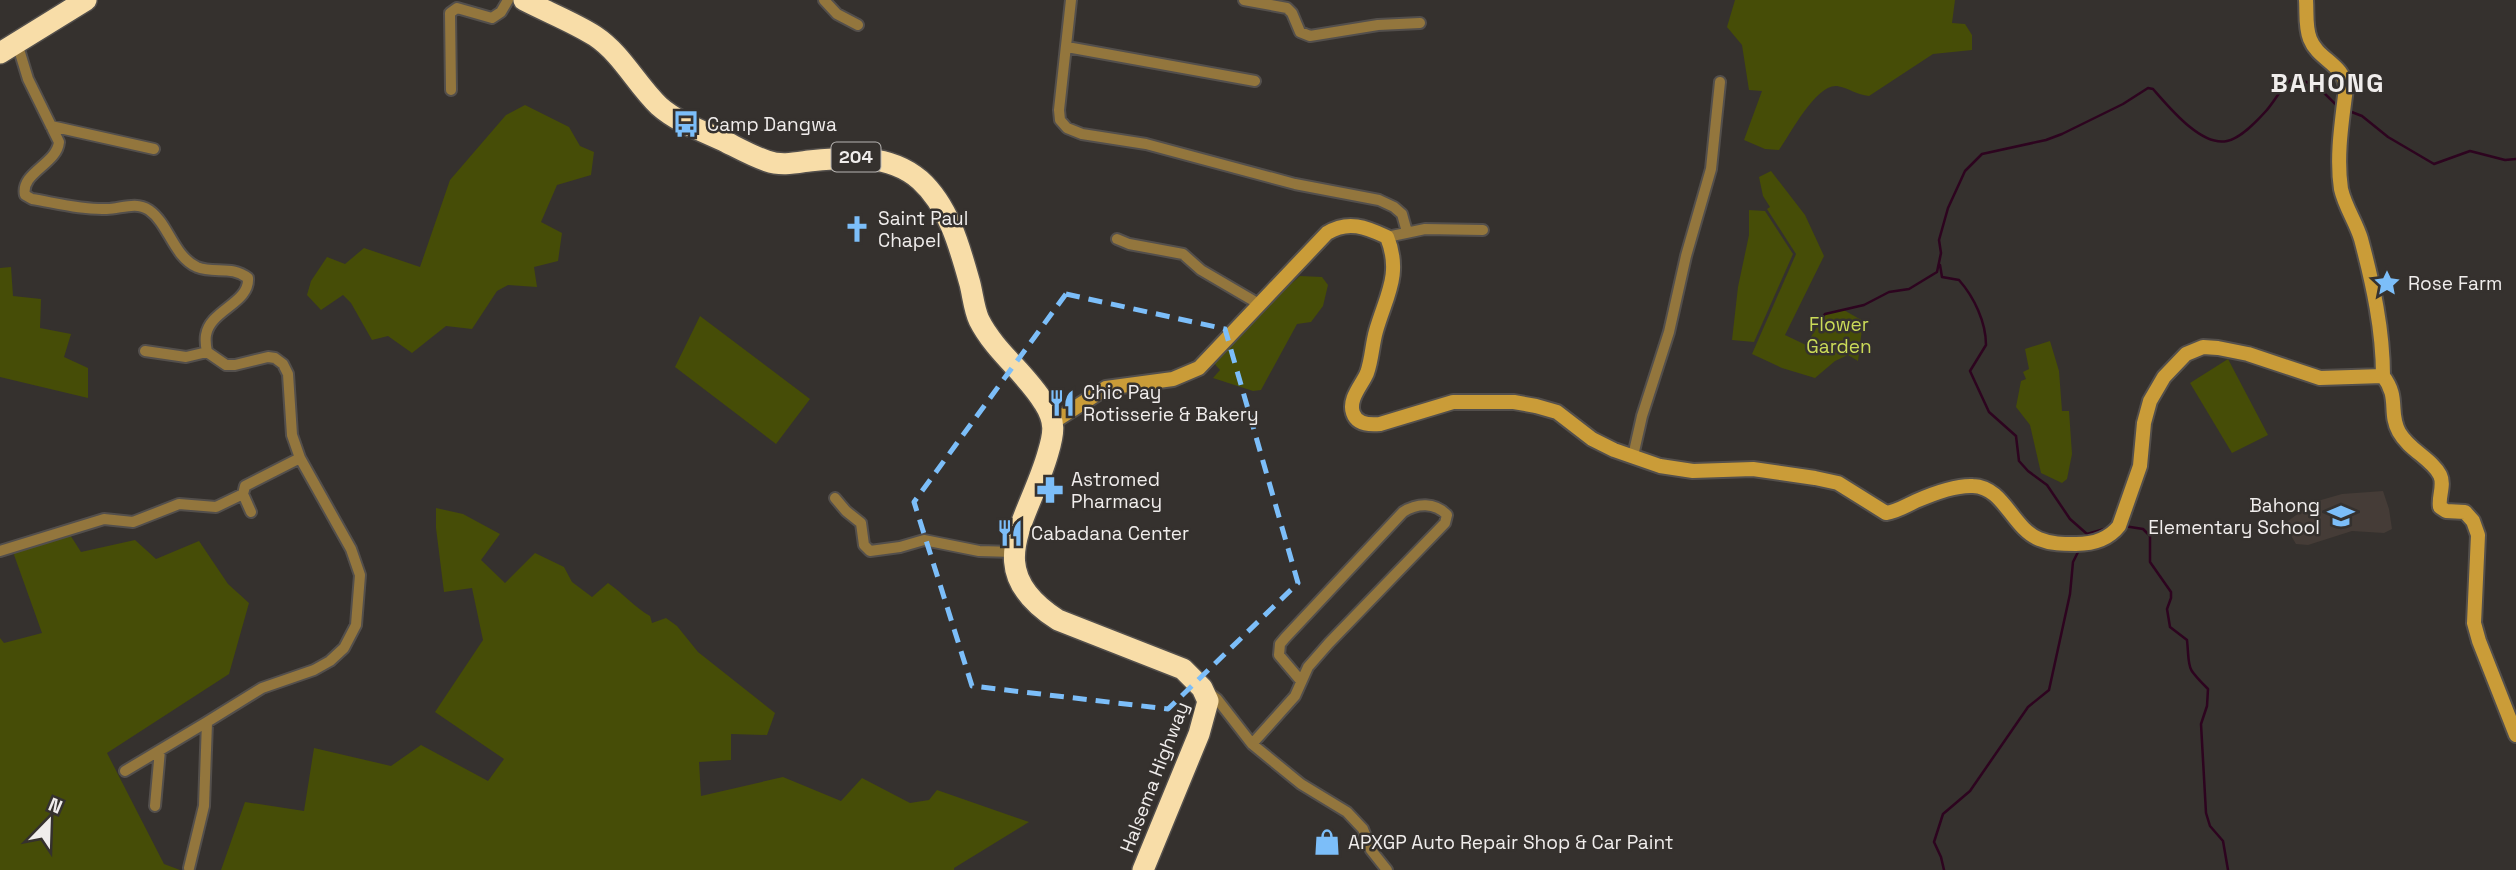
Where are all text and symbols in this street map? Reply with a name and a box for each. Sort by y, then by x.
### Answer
district label: BAHONG [2271,66,2385,100]
bus stop icon: Camp Dangwa [671,109,701,139]
place label: Camp Dangwa [707,112,837,137]
road number: 204 [832,142,880,172]
place label: Saint Paul Chapel [878,206,968,253]
church icon: Saint Paul Chapel [842,214,872,244]
place icon: Rose Farm [2372,268,2402,298]
place label: Rose Farm [2408,271,2502,296]
park label: Flower Garden [1806,312,1872,359]
place label: Chic Pay Rotisserie & Bakery [1083,380,1259,427]
restaurant icon: Chic Pay Rotisserie & Bakery [1047,388,1077,418]
place label: Astromed Pharmacy [1071,467,1162,514]
pharmacy icon: Astromed Pharmacy [1035,475,1065,505]
place label: Bahong Elementary School [2148,493,2320,540]
school or university icon: Bahong Elementary School [2326,501,2356,531]
restaurant icon: Cabadana Center [995,518,1025,548]
place label: Cabadana Center [1031,521,1189,546]
street label: Halsema Highway [1114,698,1195,856]
north arrow [14,786,84,856]
text: N [45,792,66,820]
shop icon: APXGP Auto Repair Shop & Car Paint [1312,827,1342,857]
place label: APXGP Auto Repair Shop & Car Paint [1348,830,1674,855]

